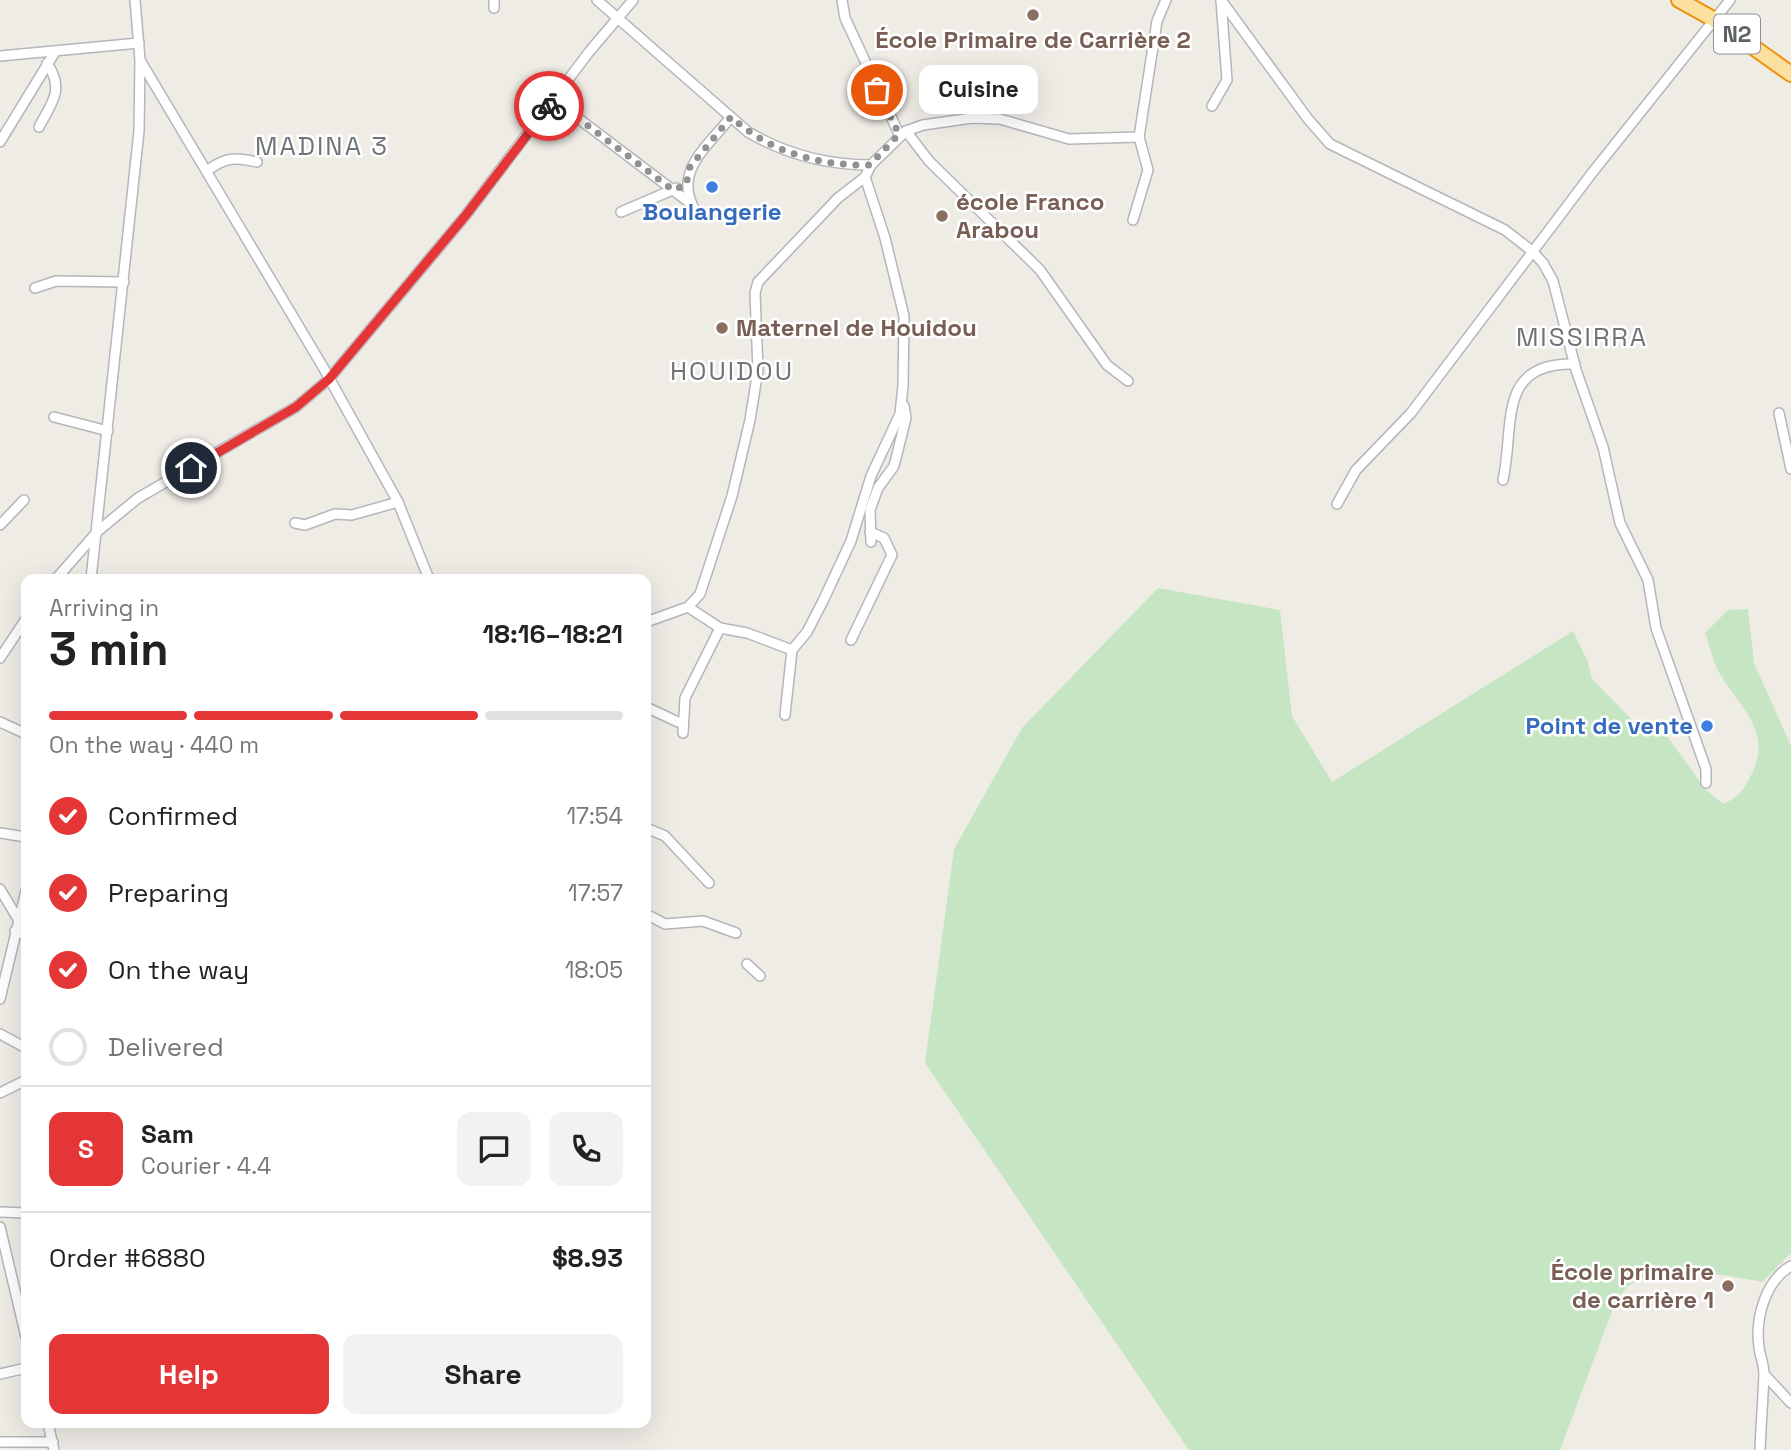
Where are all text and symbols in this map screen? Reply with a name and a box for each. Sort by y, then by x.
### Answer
marker: École Primaire de Carrière 2 [1025,7,1041,23]
road number: N2 [1714,14,1760,54]
place label: École Primaire de Carrière 2 [875,24,1191,55]
pin [847,60,907,120]
callout: Cuisine [919,66,1038,114]
courier [514,71,584,141]
icon: bag [858,71,896,109]
text: Cuisine [938,74,1019,104]
icon: bike [530,87,568,125]
district label: MADINA 3 [255,129,389,163]
marker: Boulangerie [704,179,720,195]
place label: école Franco Arabou [956,186,1104,245]
place label: Boulangerie [642,196,782,227]
marker: école Franco Arabou [934,208,950,224]
place label: Maternel de Houidou [736,312,977,343]
marker: Maternel de Houidou [714,320,730,336]
district label: MISSIRRA [1516,320,1648,354]
district label: HOUIDOU [670,354,794,388]
pin [161,438,221,498]
icon: home [172,449,210,487]
text: Arriving in [49,593,159,623]
text: 18:16–18:21 [483,617,623,651]
text: 3 min [49,620,169,678]
place label: Point de vente [1526,710,1693,741]
marker: Point de vente [1699,718,1715,734]
text: On the way · 440 m [49,730,259,760]
icon: check [49,797,87,835]
text: Confirmed [108,799,238,833]
text: 17:54 [566,801,623,831]
icon: check [49,874,87,912]
text: Preparing [108,876,229,910]
text: 17:57 [568,878,623,908]
icon: check [49,951,87,989]
text: On the way [108,953,249,987]
text: 18:05 [565,955,623,985]
text: Delivered [108,1030,224,1064]
button: chat [457,1112,531,1186]
button: phone [549,1112,623,1186]
text: Sam [141,1117,194,1151]
text: S [78,1132,94,1166]
text: Courier · 4.4 [141,1151,271,1181]
text: Order #6880 [49,1241,206,1275]
text: $8.93 [552,1241,623,1275]
place label: École primaire de carrière 1 [1551,1256,1714,1315]
marker: École primaire de carrière 1 [1720,1278,1736,1294]
button: Help [49,1334,329,1414]
button: Share [343,1334,623,1414]

